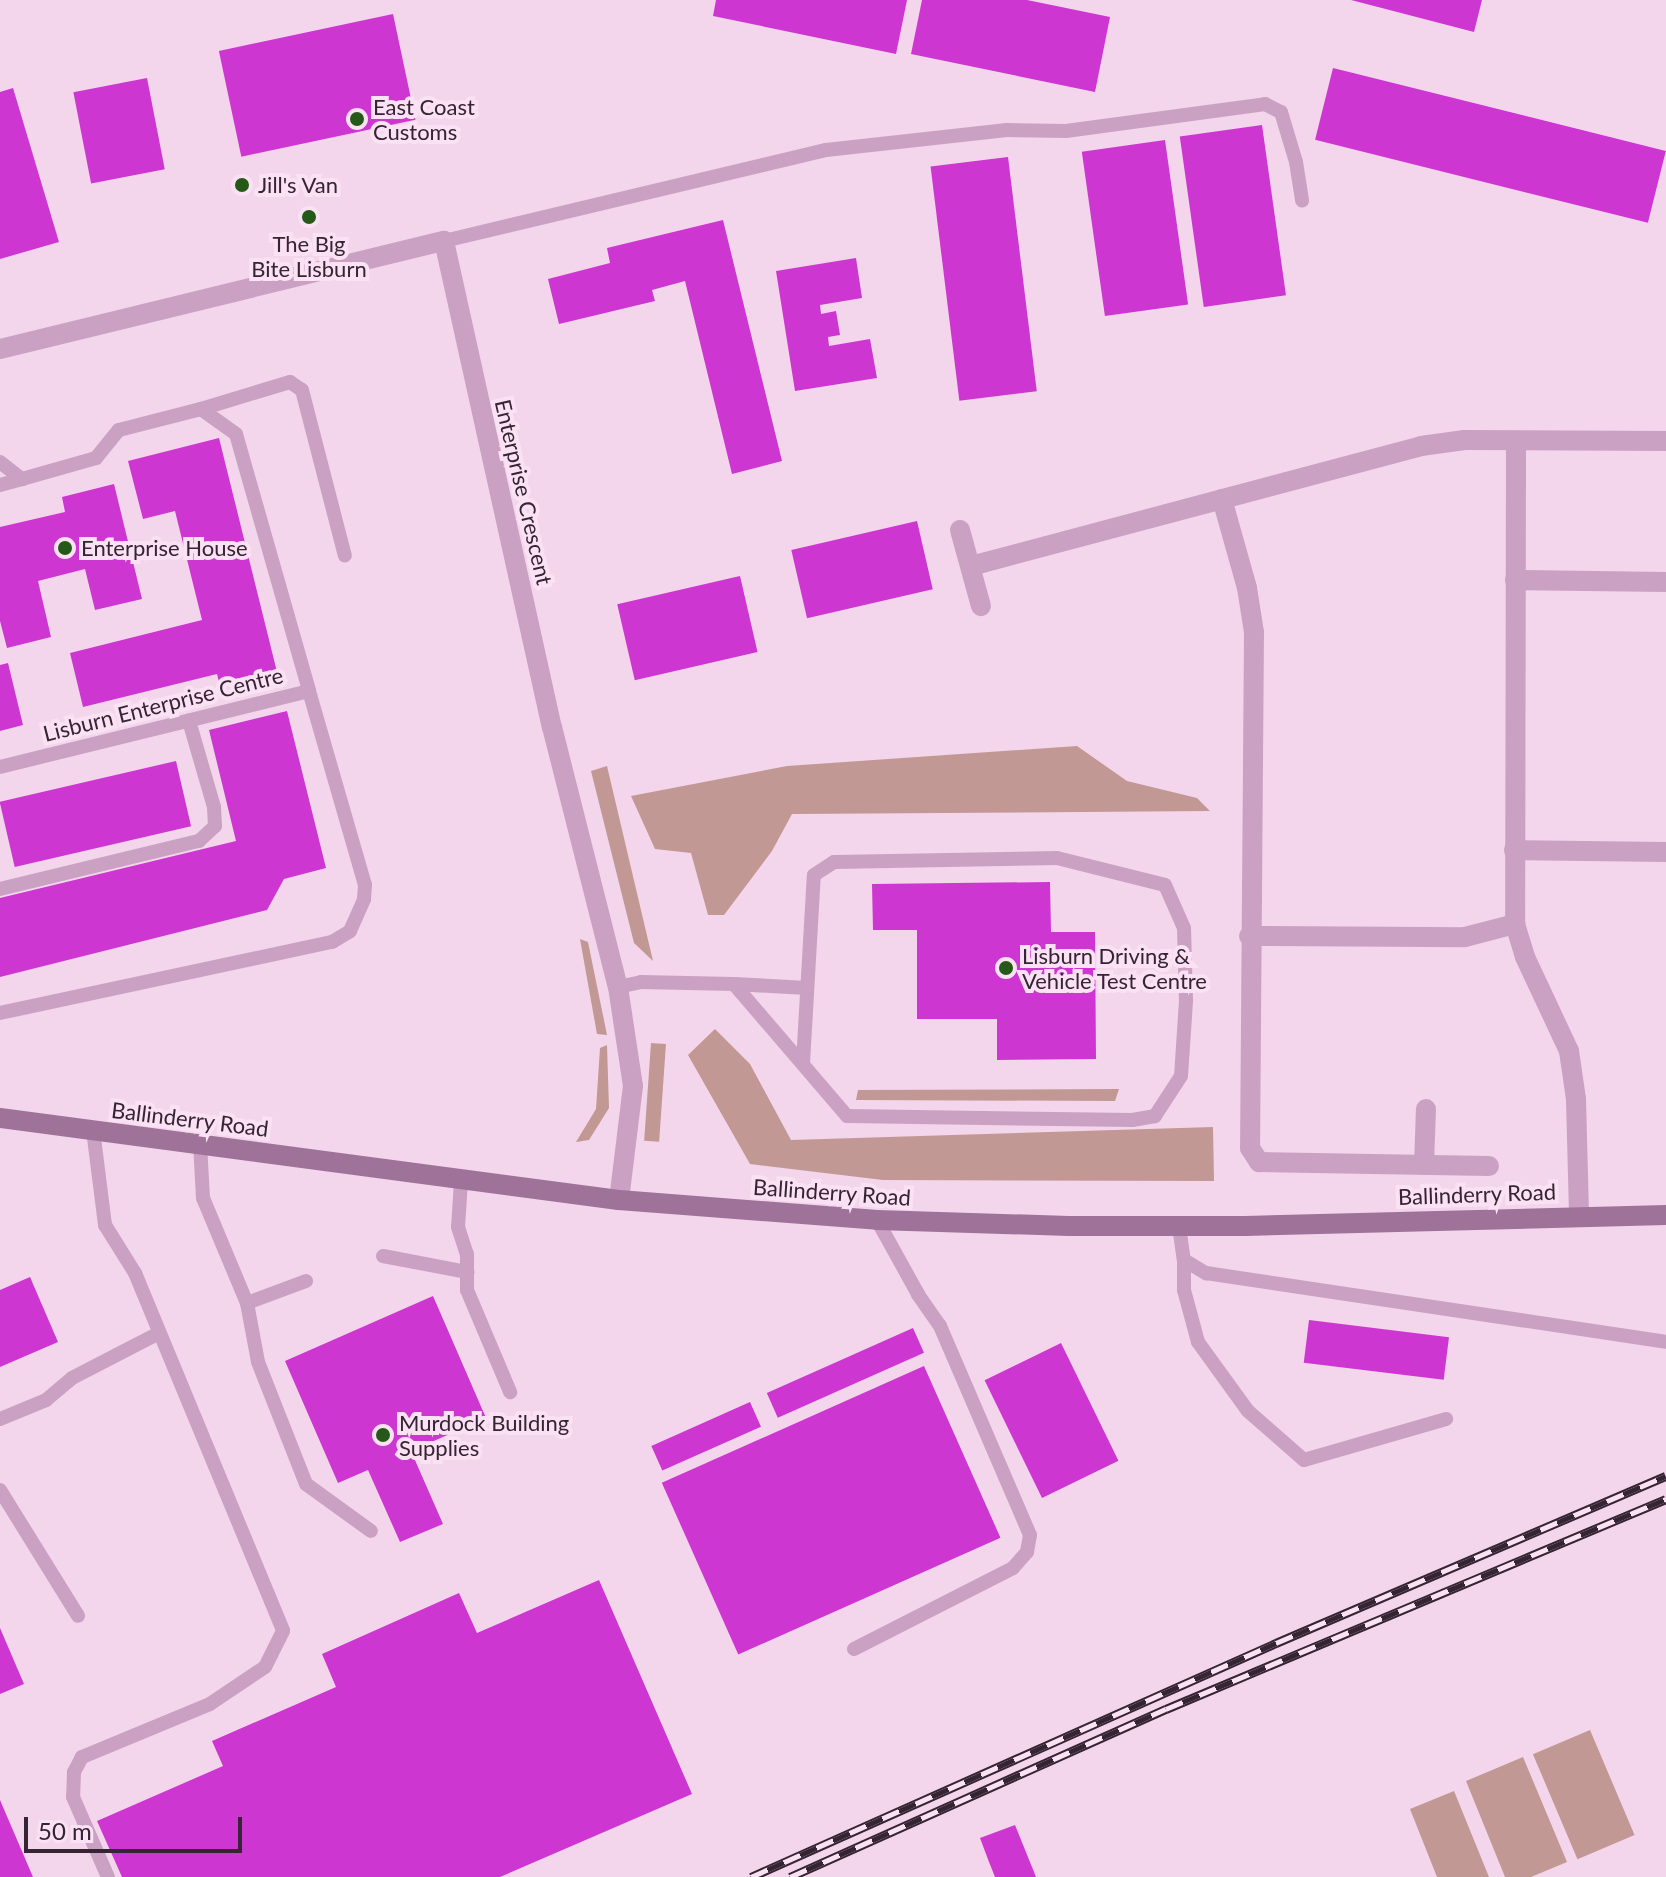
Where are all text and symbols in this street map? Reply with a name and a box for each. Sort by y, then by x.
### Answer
place label: East Coast Customs [373,93,475,144]
marker: East Coast Customs [348,110,366,128]
place label: Jill's Van [258,172,339,198]
marker: Jill's Van [233,176,251,194]
marker: The Big Bite Lisburn [300,208,318,226]
place label: The Big Bite Lisburn [251,230,367,282]
street label: Enterprise Crescent [490,397,558,587]
place label: Enterprise House [81,535,248,561]
marker: Enterprise House [56,539,74,557]
street label: Lisburn Enterprise Centre [40,661,286,747]
place label: Lisburn Driving & Vehicle Test Centre [1022,942,1208,994]
marker: Lisburn Driving & Vehicle Test Centre [997,959,1015,977]
street label: Ballinderry Road [110,1096,270,1142]
street label: Ballinderry Road [752,1173,912,1211]
street label: Ballinderry Road [1397,1178,1557,1210]
place label: Murdock Building Supplies [399,1409,569,1460]
marker: Murdock Building Supplies [374,1426,392,1444]
scale bar [28,1801,246,1851]
text: 50 m [38,1816,92,1845]

